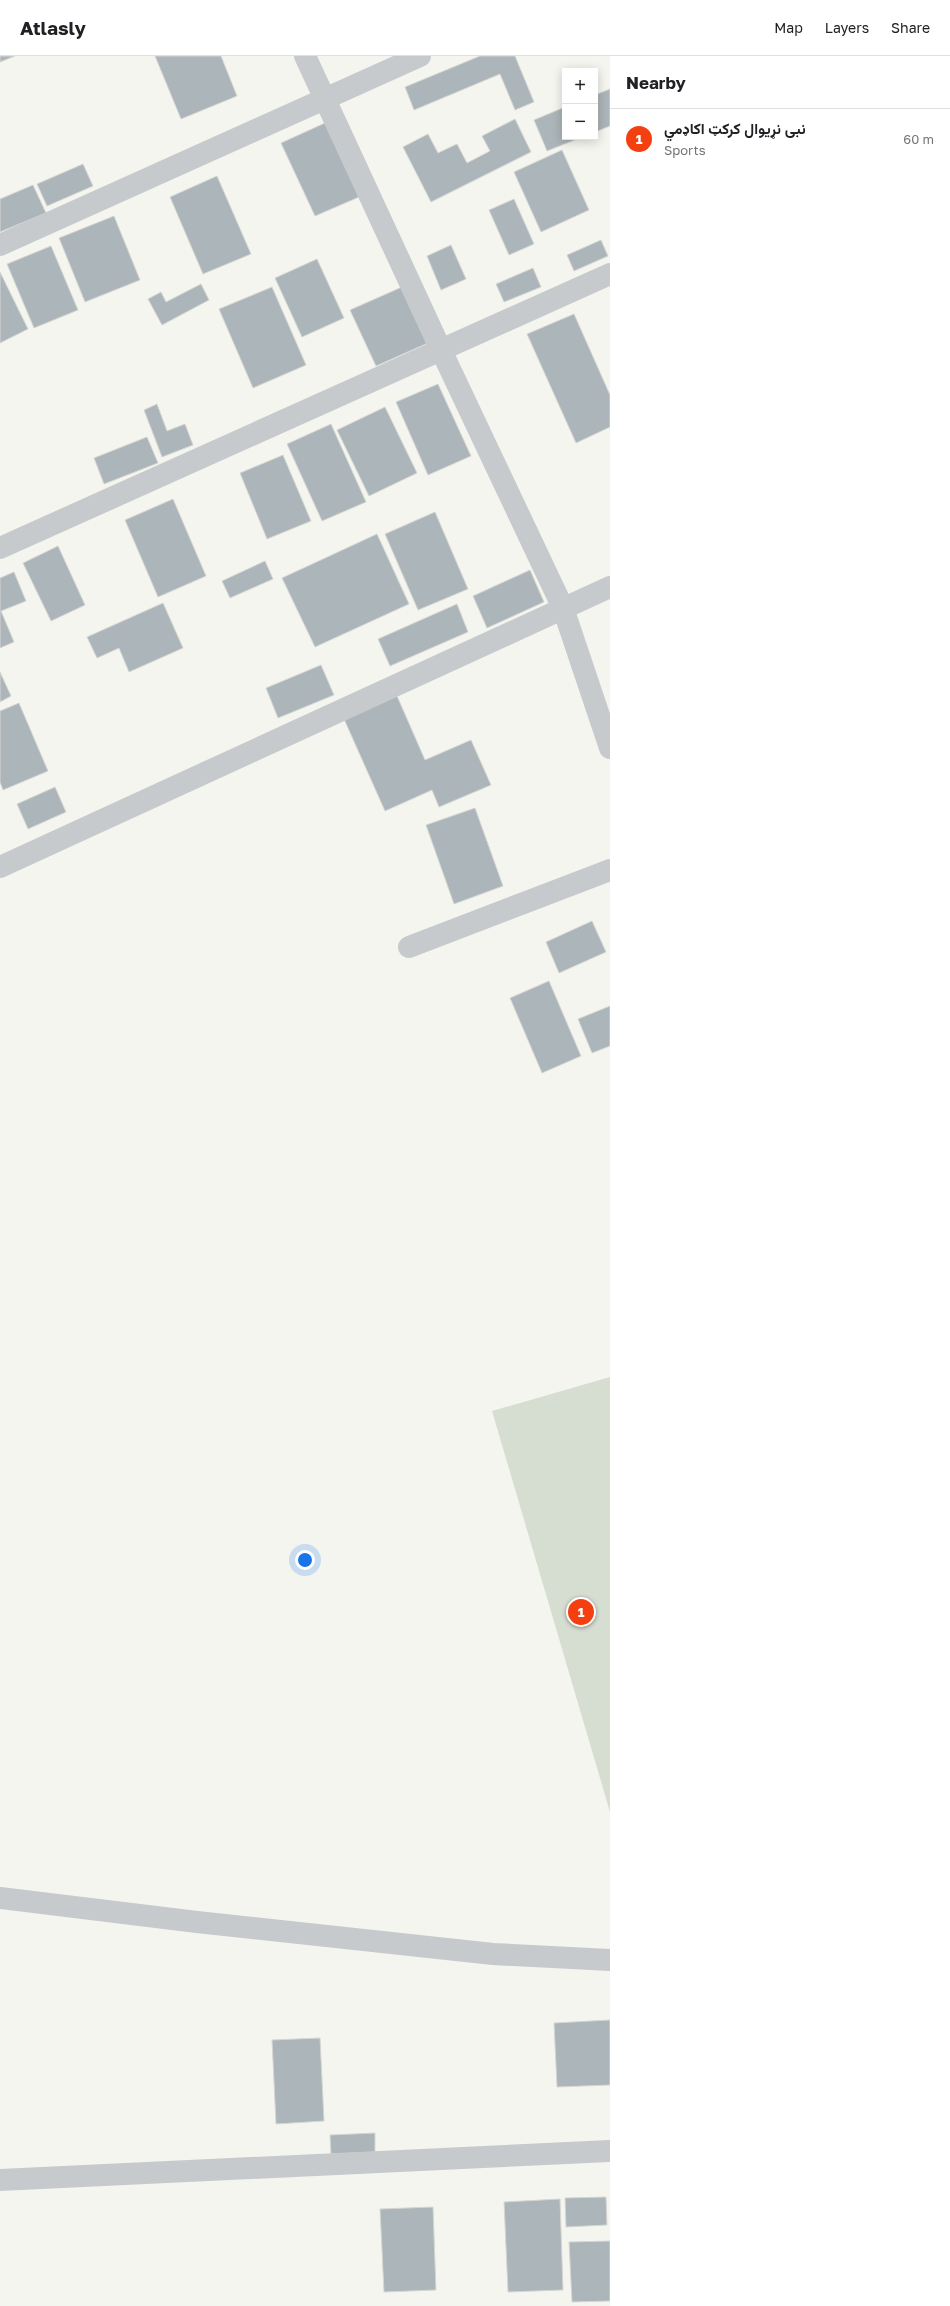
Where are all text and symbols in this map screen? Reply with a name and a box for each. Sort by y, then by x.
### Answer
text: Atlasly [20,16,86,39]
text: Map [774,19,803,36]
text: Layers [825,19,869,36]
text: Share [891,19,930,36]
map controls [562,68,598,140]
button: + [562,68,598,104]
text: Nearby [626,72,686,93]
button: − [562,104,598,140]
text: نبی نړیوال کرکټ اکاډمي [664,119,806,137]
text: 1 [636,131,642,147]
text: 60 m [903,131,934,147]
text: Sports [664,142,706,158]
your location [295,1550,315,1570]
pin: 1 [568,1597,594,1627]

